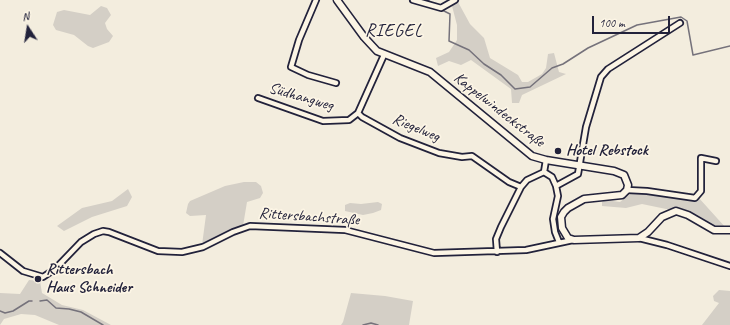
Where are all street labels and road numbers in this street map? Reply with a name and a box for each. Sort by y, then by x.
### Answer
street label: Kappelwindeckstraße [450,68,548,152]
street label: Südhangweg [267,79,335,115]
street label: Riegelweg [389,109,443,147]
street label: Rittersbachstraße [258,204,360,230]

